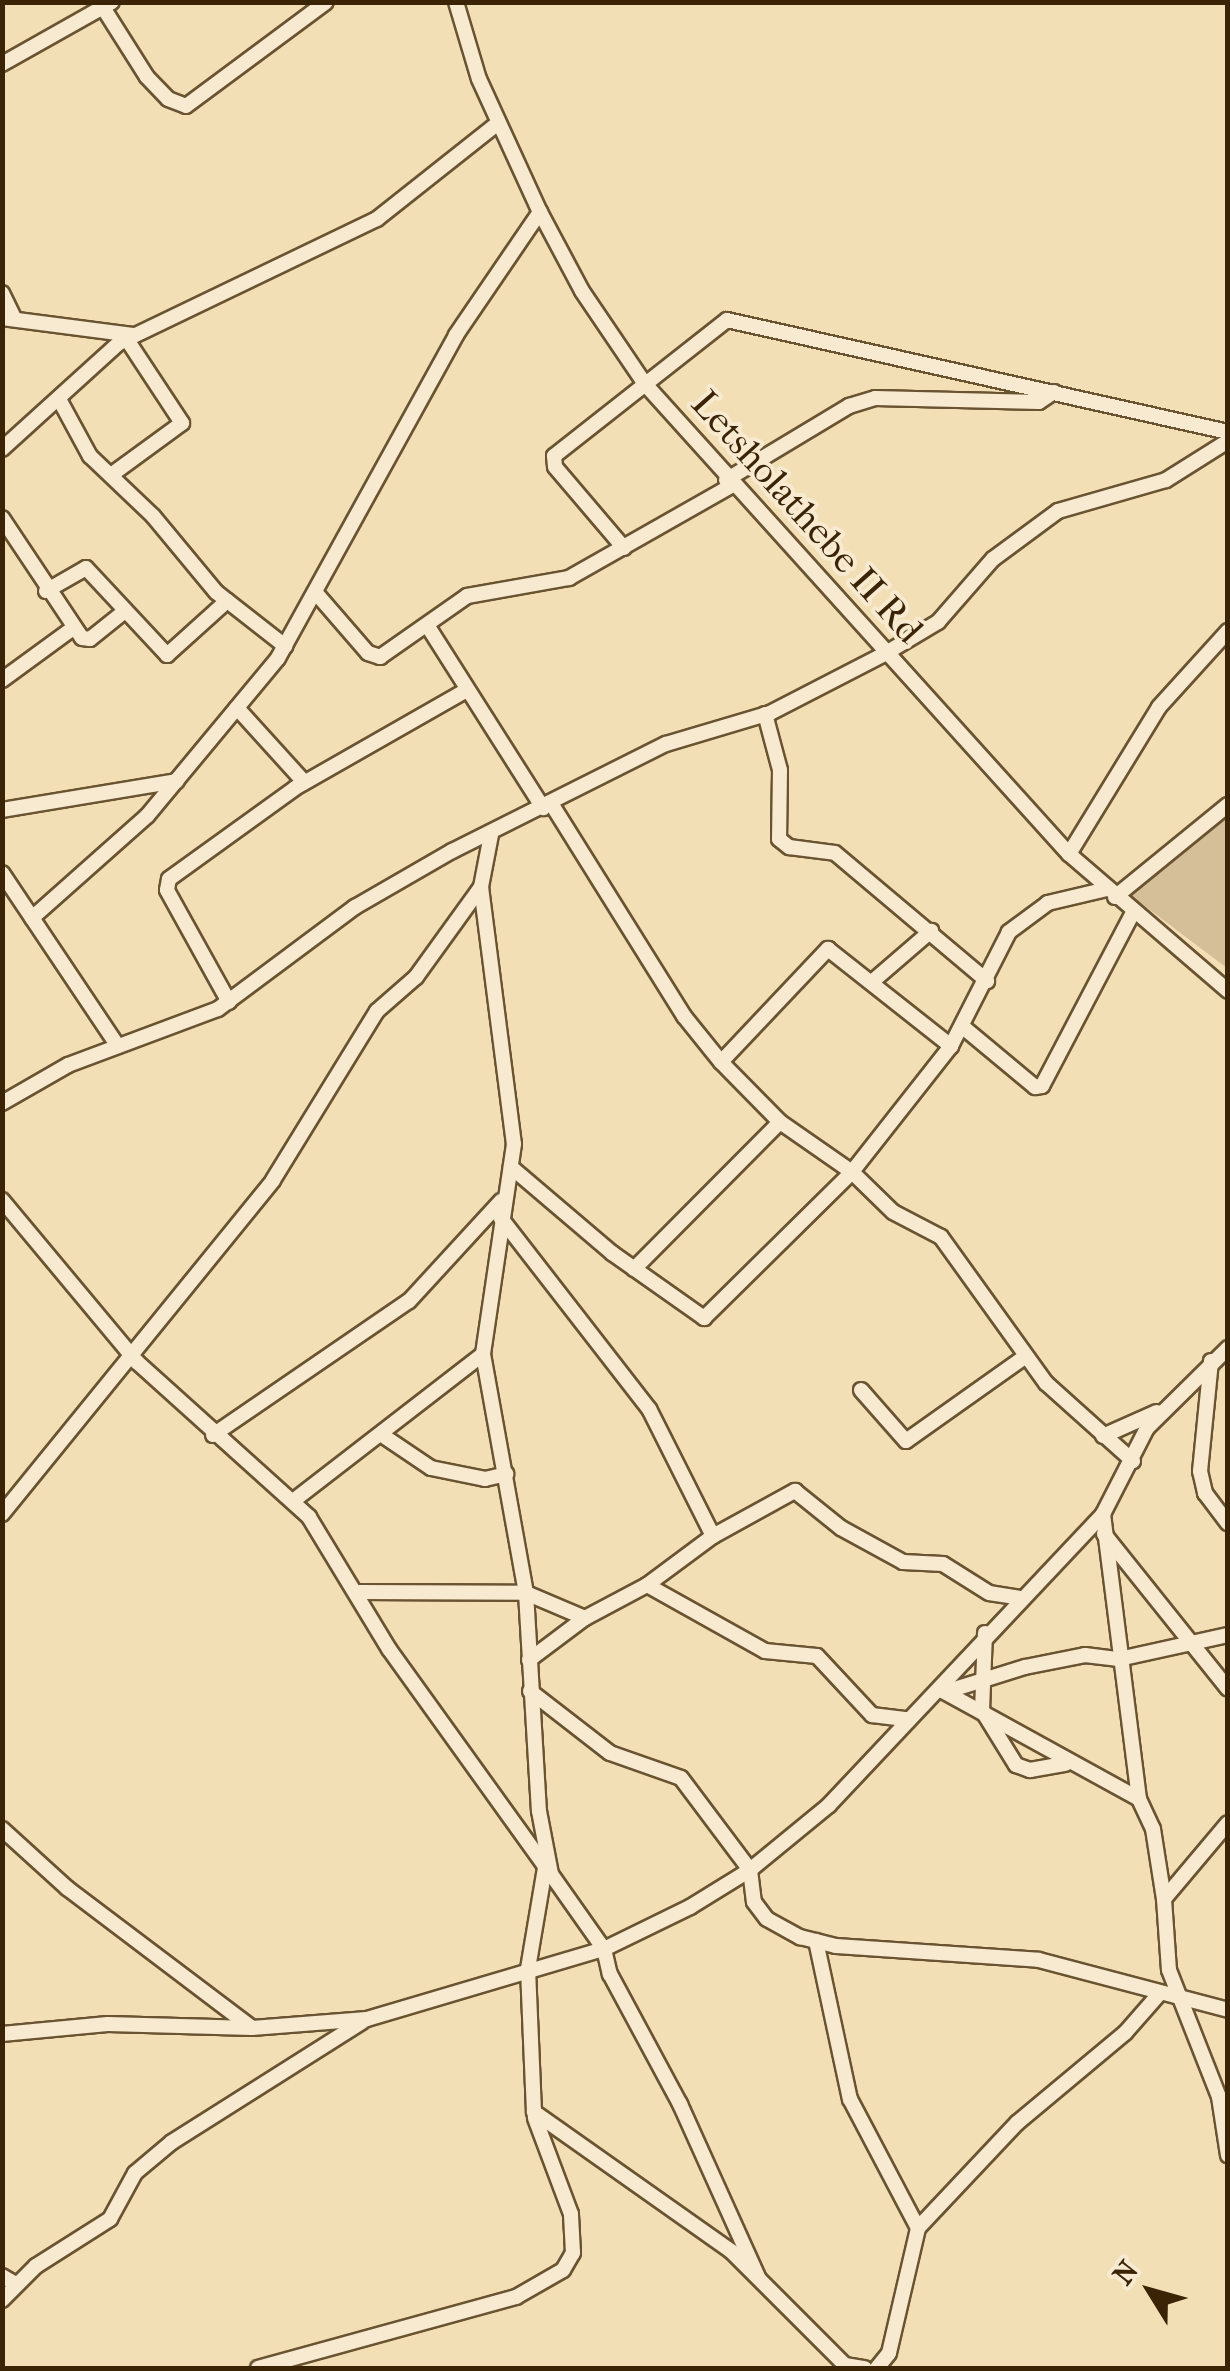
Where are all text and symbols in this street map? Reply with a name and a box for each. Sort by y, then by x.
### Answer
street label: Letsholathebe II Rd [682,381,932,653]
north arrow [1100,2241,1200,2341]
text: N [1106,2254,1145,2291]

